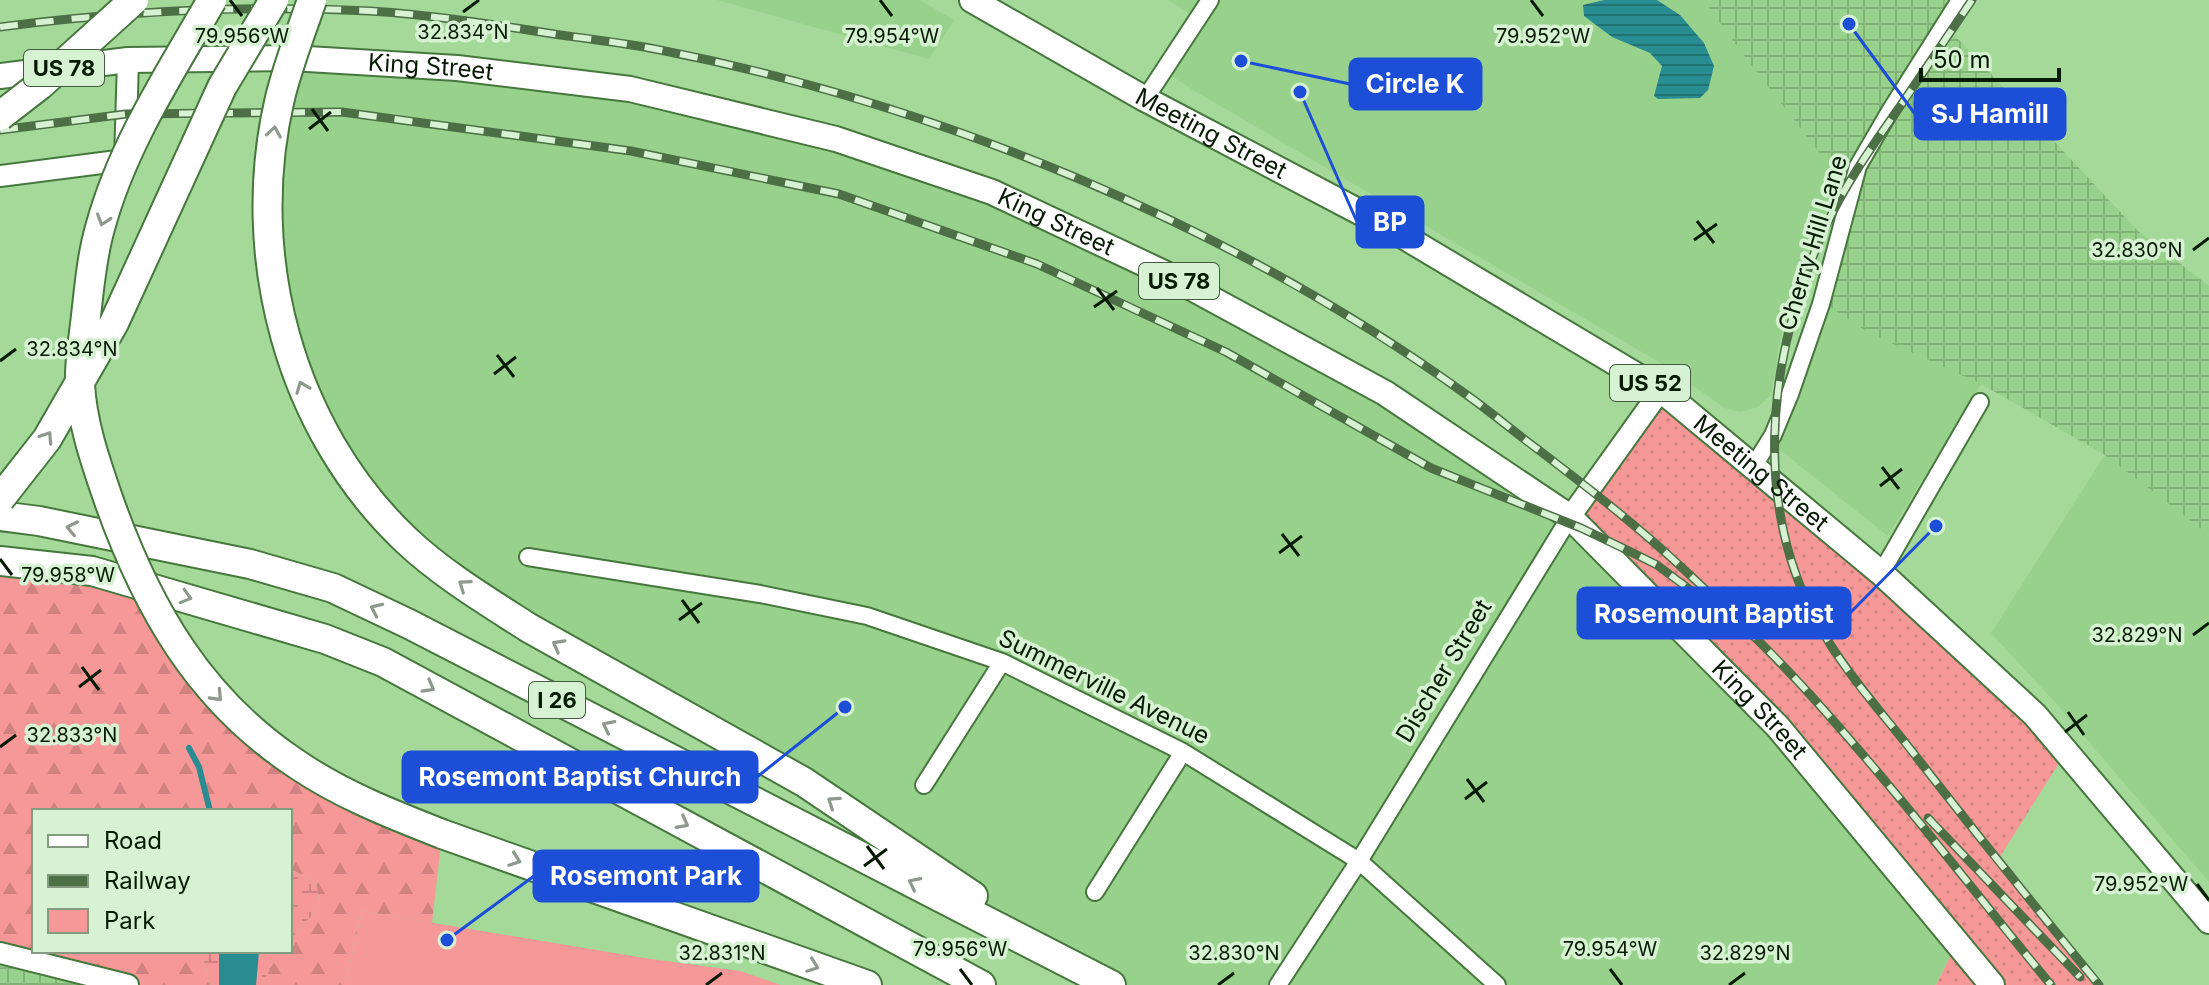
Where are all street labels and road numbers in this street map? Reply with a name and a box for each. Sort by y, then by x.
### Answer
street label: King Street [367,48,495,86]
road number: US 78 [24,50,104,86]
street label: Meeting Street [1131,82,1292,185]
street label: Cherry Hill Lane [1772,152,1853,334]
street label: King Street [993,182,1119,262]
road number: US 78 [1139,263,1219,299]
road number: US 52 [1610,365,1690,401]
street label: Meeting Street [1688,408,1835,537]
street label: Discher Street [1390,594,1498,747]
street label: Summerville Avenue [994,623,1214,750]
street label: King Street [1706,654,1814,765]
road number: I 26 [529,682,585,718]

